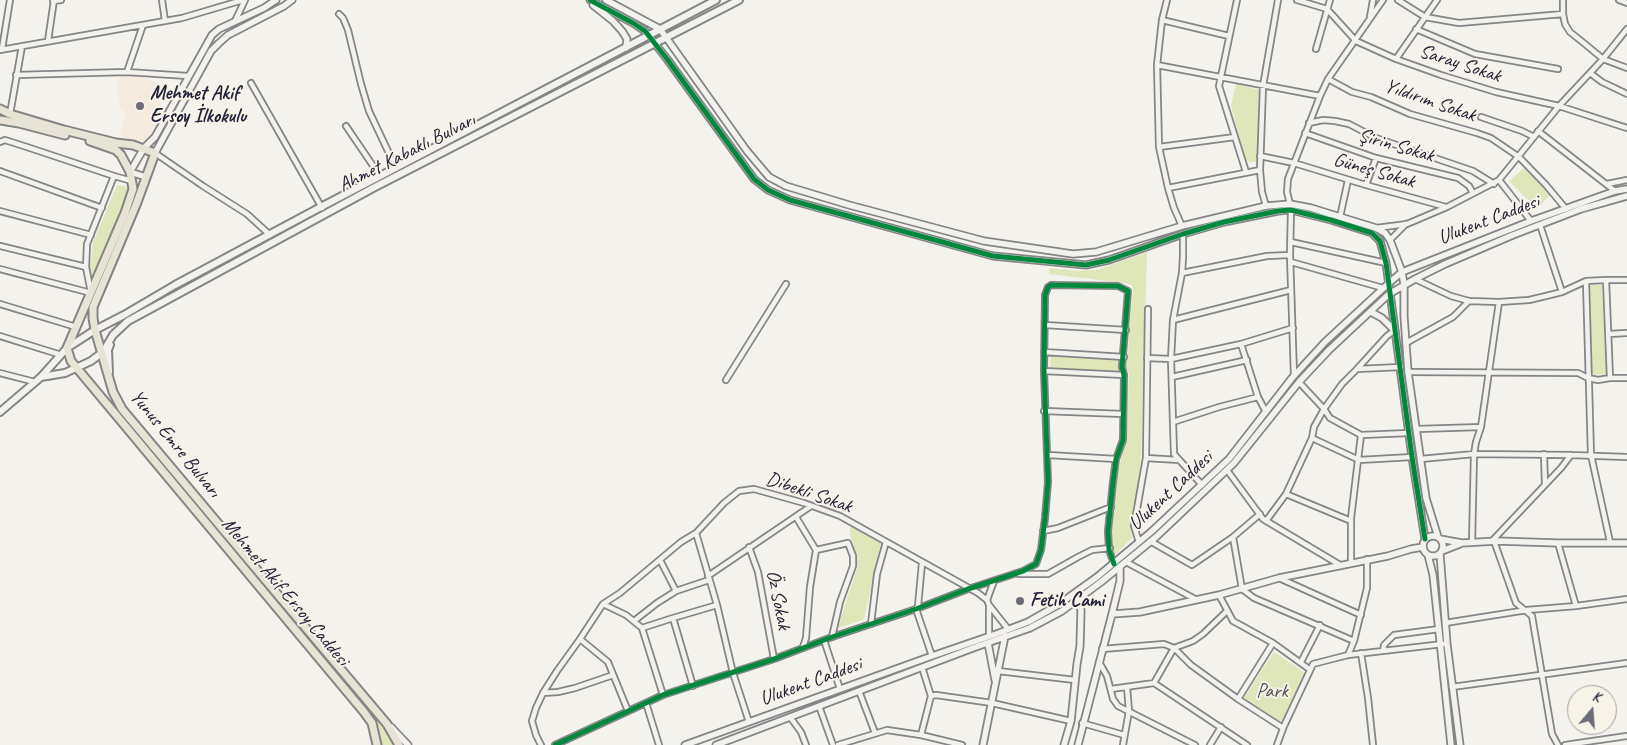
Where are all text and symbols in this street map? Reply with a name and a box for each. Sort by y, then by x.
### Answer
street label: Saray Sokak [1416,40,1504,88]
street label: Yıldırım Sokak [1381,74,1479,128]
place label: Mehmet Akif Ersoy İlkokulu [150,82,246,129]
marker: Mehmet Akif Ersoy İlkokulu [134,100,146,112]
street label: Ahmet Kabaklı Bulvarı [335,108,479,198]
street label: Şirin Sokak [1355,124,1437,168]
street label: Güneş Sokak [1331,148,1417,194]
street label: Ulukent Caddesi [1435,190,1543,250]
street label: Yunus Emre Bulvarı [124,385,226,503]
street label: Ulukent Caddesi [1124,446,1218,536]
street label: Dibekli Sokak [763,467,855,519]
street label: Mehmet Akif Ersoy Caddesi [216,513,354,671]
street label: Öz Sokak [760,568,796,632]
place label: Fetih Cami [1030,589,1104,613]
marker: Fetih Cami [1014,595,1026,607]
street label: Ulukent Caddesi [757,653,865,711]
park label: Park [1256,680,1288,704]
north arrow [1567,685,1617,735]
text: K [1590,687,1602,705]

